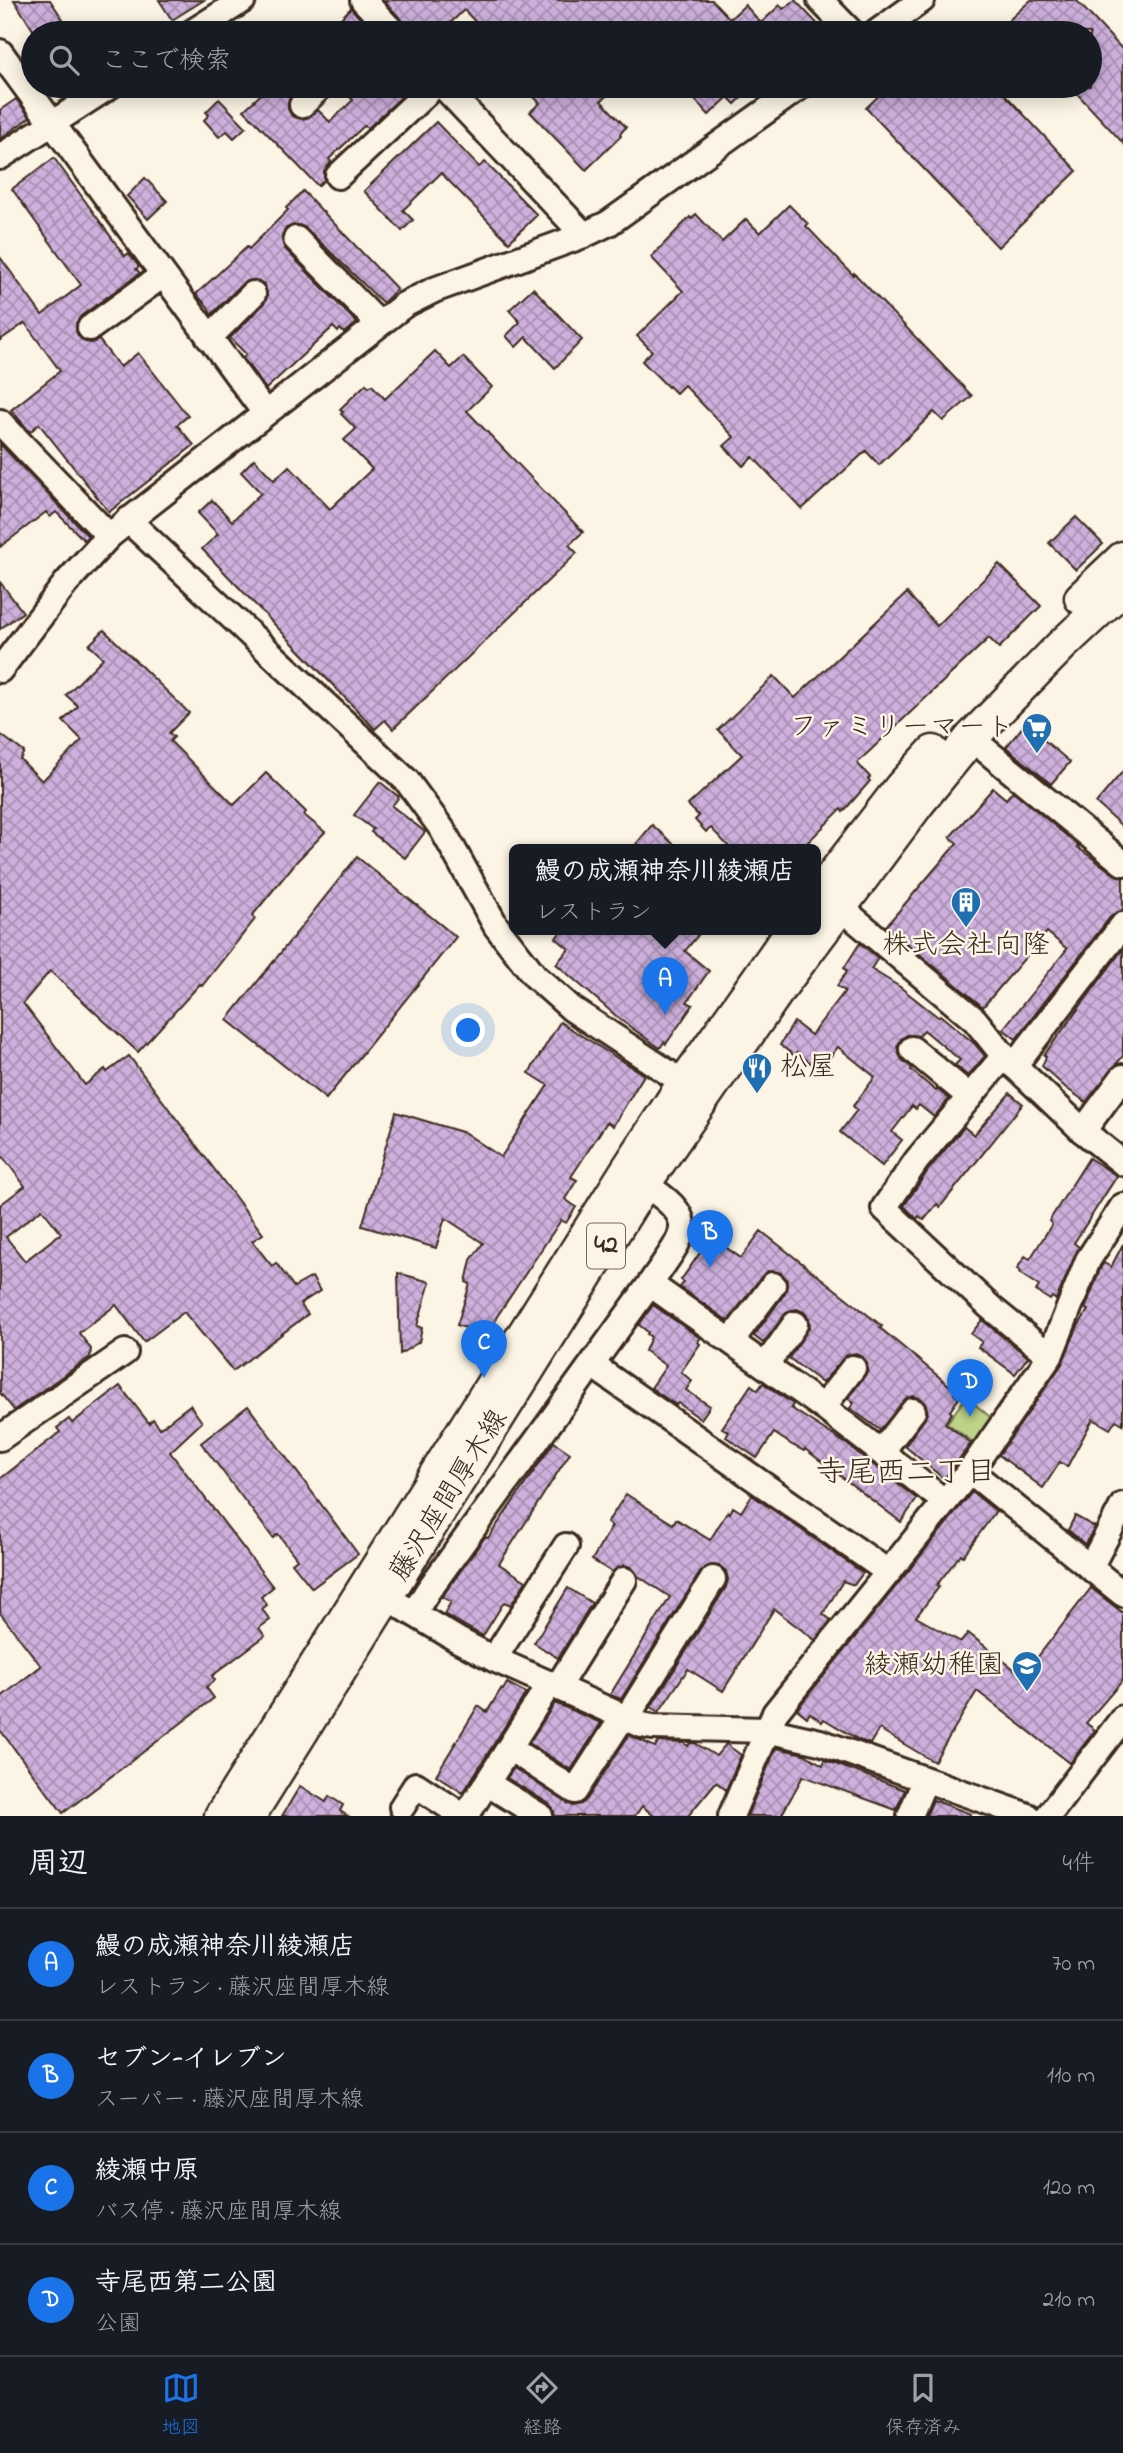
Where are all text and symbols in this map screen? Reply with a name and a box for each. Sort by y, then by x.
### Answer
search box [21,21,1102,98]
icon: search [45,41,83,79]
text: ここで検索 [101,43,231,81]
place label: ファミリーマート [789,708,1014,749]
supermarket icon: ファミリーマート [1020,711,1054,755]
popup [509,844,821,935]
text: 鰻の成瀬神奈川綾瀬店 [535,854,795,892]
building icon: 株式会社向隆 [949,885,983,929]
text: レストラン [535,897,652,930]
place label: 株式会社向隆 [882,926,1050,967]
pin: A [642,957,688,1015]
your location [451,1013,485,1047]
place label: 松屋 [780,1048,836,1089]
restaurant icon: 松屋 [740,1051,774,1095]
pin: B [687,1210,733,1268]
road number: 42 [587,1224,625,1268]
pin: C [461,1320,507,1378]
pin: D [947,1359,993,1417]
street label: 藤沢座間厚木線 [381,1402,519,1590]
district label: 寺尾西二丁目 [816,1452,996,1496]
place label: 綾瀬幼稚園 [864,1646,1004,1687]
school or university icon: 綾瀬幼稚園 [1010,1649,1044,1693]
text: 周辺 [28,1843,88,1887]
text: 4件 [1063,1848,1095,1881]
text: 鰻の成瀬神奈川綾瀬店 [95,1929,355,1967]
text: A [44,1948,58,1981]
text: 70 m [1052,1948,1095,1981]
text: レストラン · 藤沢座間厚木線 [95,1972,389,2005]
text: セブン-イレブン [95,2041,287,2079]
text: B [43,2060,59,2093]
text: 110 m [1047,2060,1095,2093]
text: スーパー · 藤沢座間厚木線 [95,2084,363,2117]
text: 綾瀬中原 [95,2153,199,2191]
text: C [45,2172,57,2205]
text: 120 m [1043,2172,1095,2205]
text: バス停 · 藤沢座間厚木線 [95,2196,341,2229]
text: 寺尾西第二公園 [95,2265,277,2303]
text: D [43,2284,59,2317]
text: 210 m [1043,2284,1095,2317]
text: 公園 [95,2308,141,2341]
tab: 地図 [162,2369,200,2442]
tab: 経路 [523,2369,561,2442]
tab: 保存済み [885,2369,961,2442]

